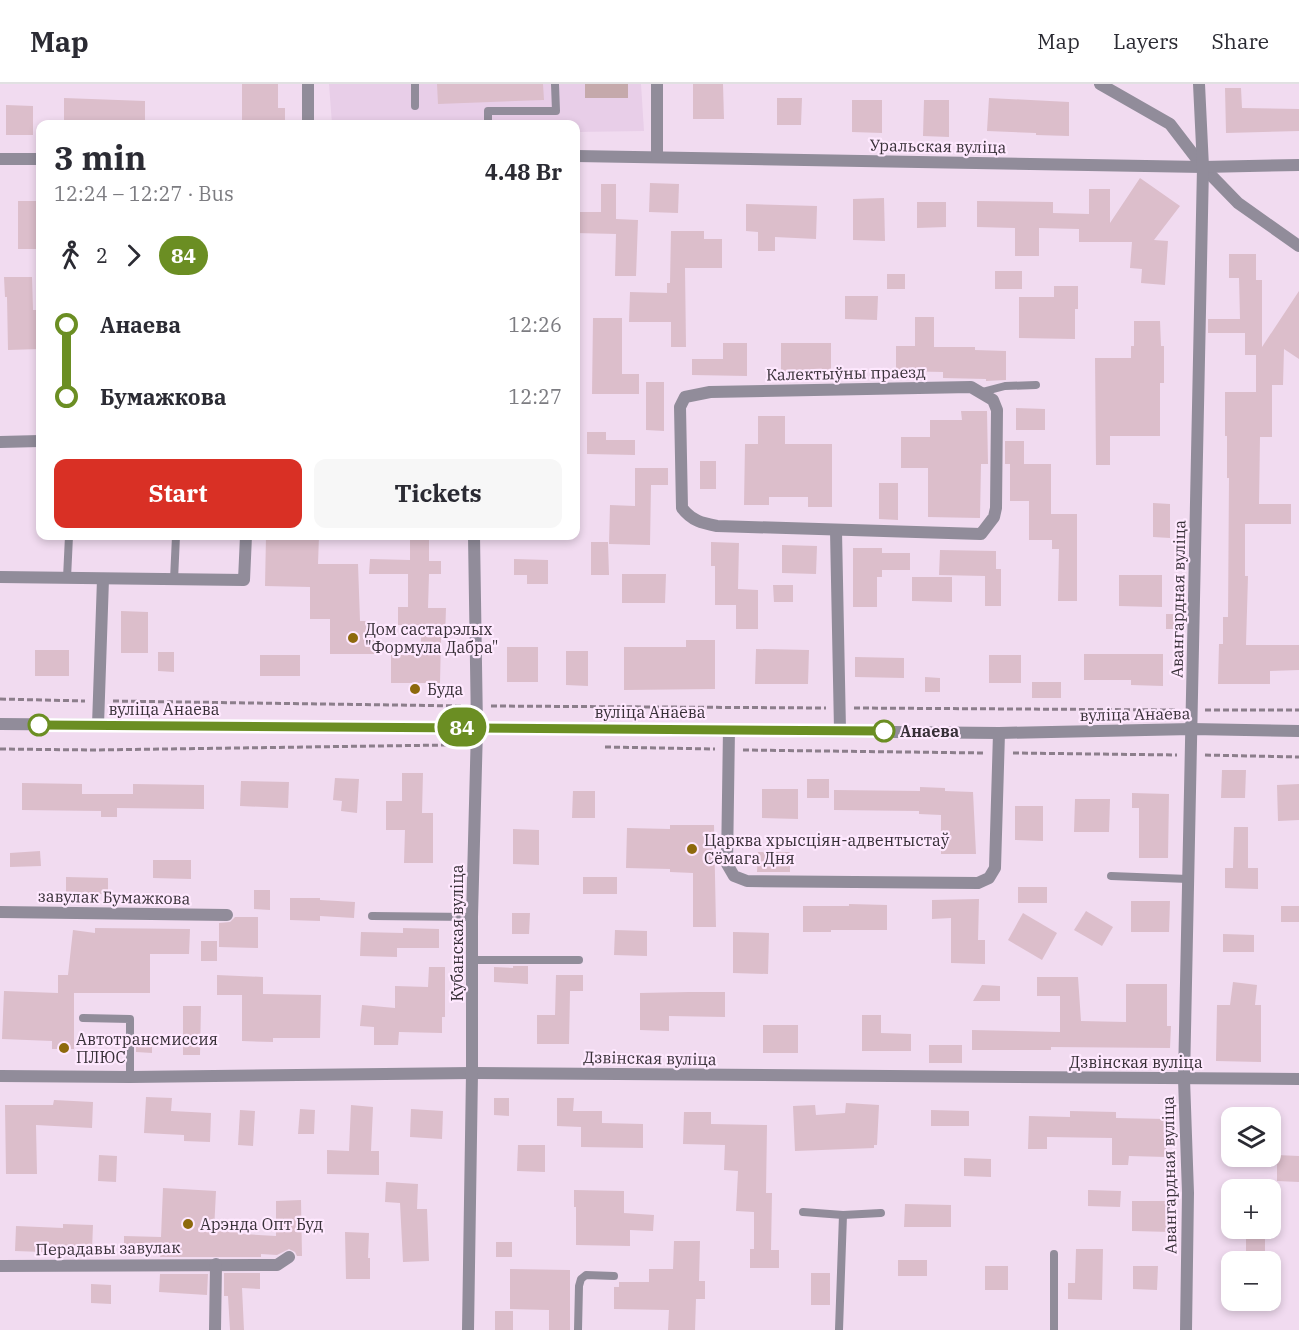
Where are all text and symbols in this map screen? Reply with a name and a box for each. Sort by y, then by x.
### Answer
text: Map [30,23,89,60]
text: Map [1037,27,1080,55]
text: Layers [1113,27,1179,55]
text: Share [1212,27,1269,55]
street label: Уральская вуліца [869,135,1007,157]
text: 3 min [54,136,146,179]
text: 4.48 Br [485,157,562,186]
text: 12:24 – 12:27 · Bus [54,180,234,207]
icon: walk [54,239,87,272]
icon: forward [117,239,150,272]
text: 84 [171,241,196,269]
text: 2 [96,242,108,269]
text: Анаева [100,310,181,339]
text: 12:26 [508,311,562,338]
street label: Калектыўны праезд [766,362,926,384]
text: Бумажкова [100,382,227,411]
text: 12:27 [508,383,562,410]
button: Start [54,459,302,528]
button: Tickets [314,459,562,528]
street label: Авангардная вуліца [1167,520,1189,678]
place label: Дом састарэлых "Формула Дабра" [365,619,498,657]
marker: Дом састарэлых "Формула Дабра" [346,631,360,645]
place label: Буда [427,679,463,699]
marker: Буда [408,682,422,696]
street label: вуліца Анаева [109,699,220,719]
street label: вуліца Анаева [595,702,706,722]
street label: вуліца Анаева [1079,703,1191,725]
line badge: 84 [435,708,489,746]
text: 84 [449,713,475,741]
unlabelled marker [28,714,50,736]
marker: Анаева [873,720,895,742]
place label: Анаева [900,721,959,741]
place label: Царква хрысціян-адвентыстаў Сёмага Дня [704,830,950,868]
marker: Царква хрысціян-адвентыстаў Сёмага Дня [685,842,699,856]
street label: Кубанская вуліца [447,864,467,1001]
street label: завулак Бумажкова [38,886,191,908]
place label: Автотрансмиссия ПЛЮС [76,1029,218,1067]
marker: Автотрансмиссия ПЛЮС [57,1041,71,1055]
street label: Дзвінская вуліца [583,1047,717,1069]
street label: Дзвінская вуліца [1069,1052,1203,1072]
street label: Авангардная вуліца [1158,1096,1180,1254]
map controls [1221,1107,1281,1311]
button: layers [1221,1107,1281,1167]
button: + [1221,1179,1281,1239]
place label: Арэнда Опт Буд [200,1214,324,1234]
marker: Арэнда Опт Буд [181,1217,195,1231]
street label: Перадавы завулак [35,1237,181,1259]
button: − [1221,1251,1281,1311]

